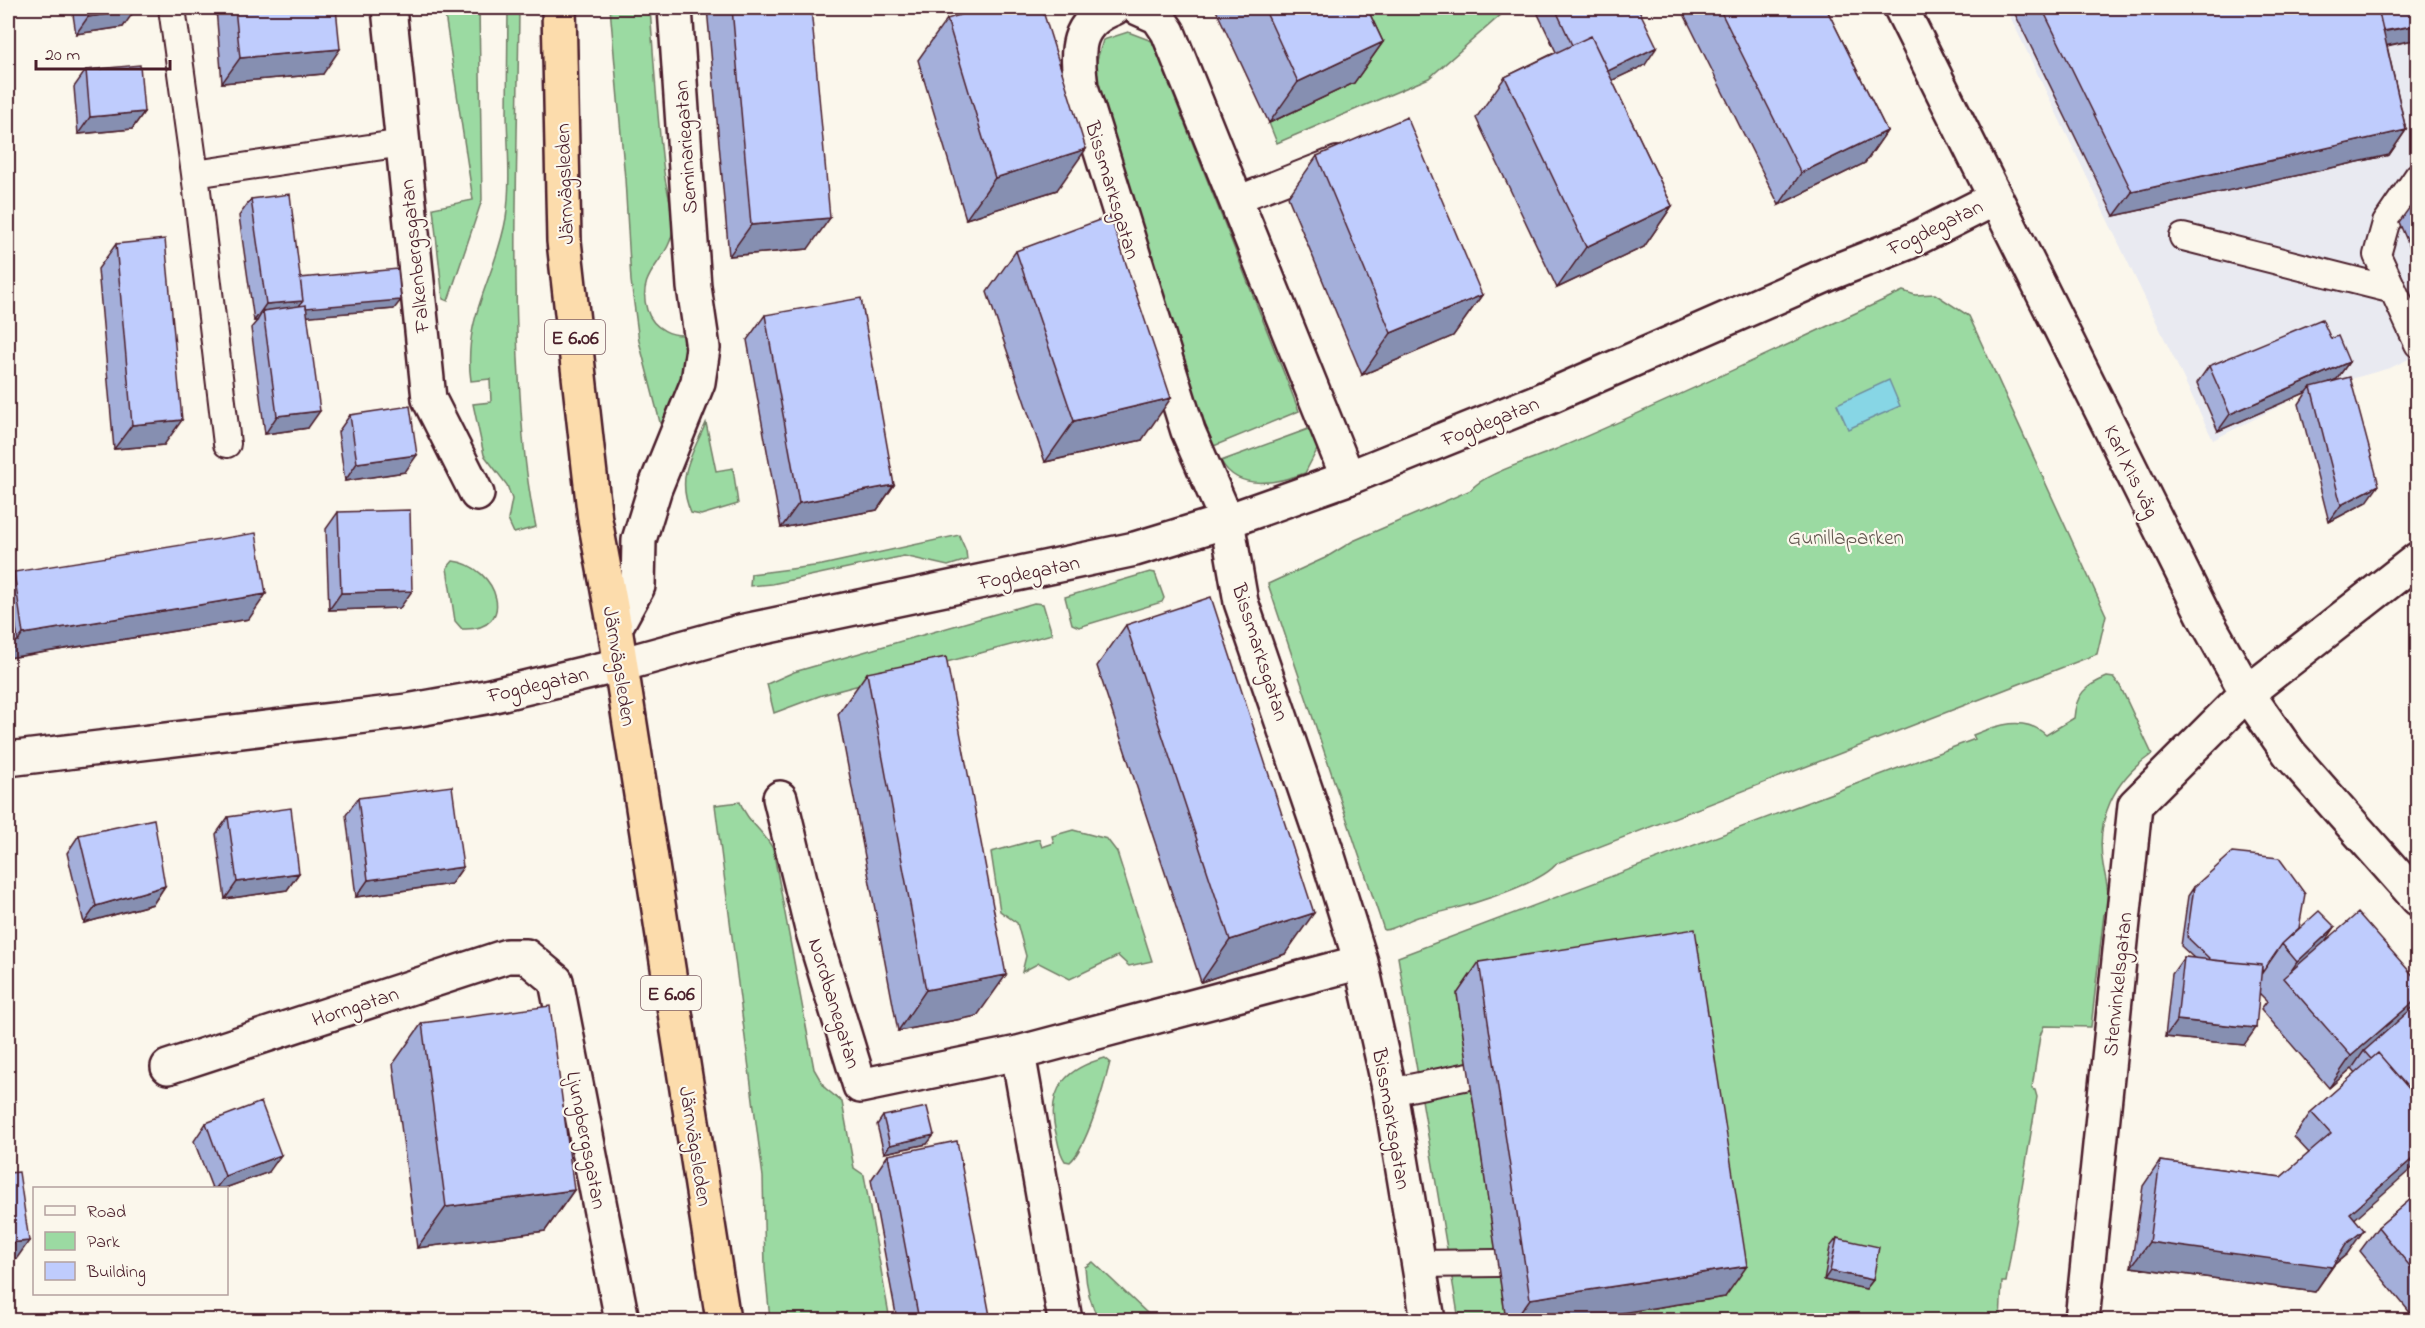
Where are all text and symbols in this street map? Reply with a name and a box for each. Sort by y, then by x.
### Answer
scale bar [36,33,170,71]
text: 20 m [45,43,80,69]
street label: Seminariegatan [667,79,709,215]
street label: Bissmarksgatan [1074,117,1146,264]
street label: Järnvägsleden [549,123,585,245]
street label: Falkenbergsgatan [393,177,441,335]
street label: Fogdegatan [1882,193,1990,267]
road number: E 6.06 [545,320,605,354]
street label: Fogdegatan [1437,390,1545,458]
street label: Karl XI:s väg [2093,420,2166,524]
park label: Gunillaparken [1788,524,1904,554]
street label: Fogdegatan [975,549,1083,601]
street label: Bissmarksgatan [1221,579,1295,726]
street label: Järnvägsleden [592,604,642,729]
street label: Fogdegatan [484,660,592,714]
street label: Stenvinkelsgatan [2096,911,2143,1058]
street label: Nordbanegatan [797,935,867,1073]
road number: E 6.06 [641,976,701,1010]
street label: Horngatan [308,980,403,1038]
street label: Bissmarksgatan [1361,1045,1417,1193]
street label: Ljungbergsgatan [555,1069,613,1212]
street label: Järnvägsleden [668,1084,718,1209]
legend [33,1187,228,1295]
text: Road [87,1200,126,1226]
text: Park [87,1230,120,1256]
text: Building [86,1260,146,1287]

